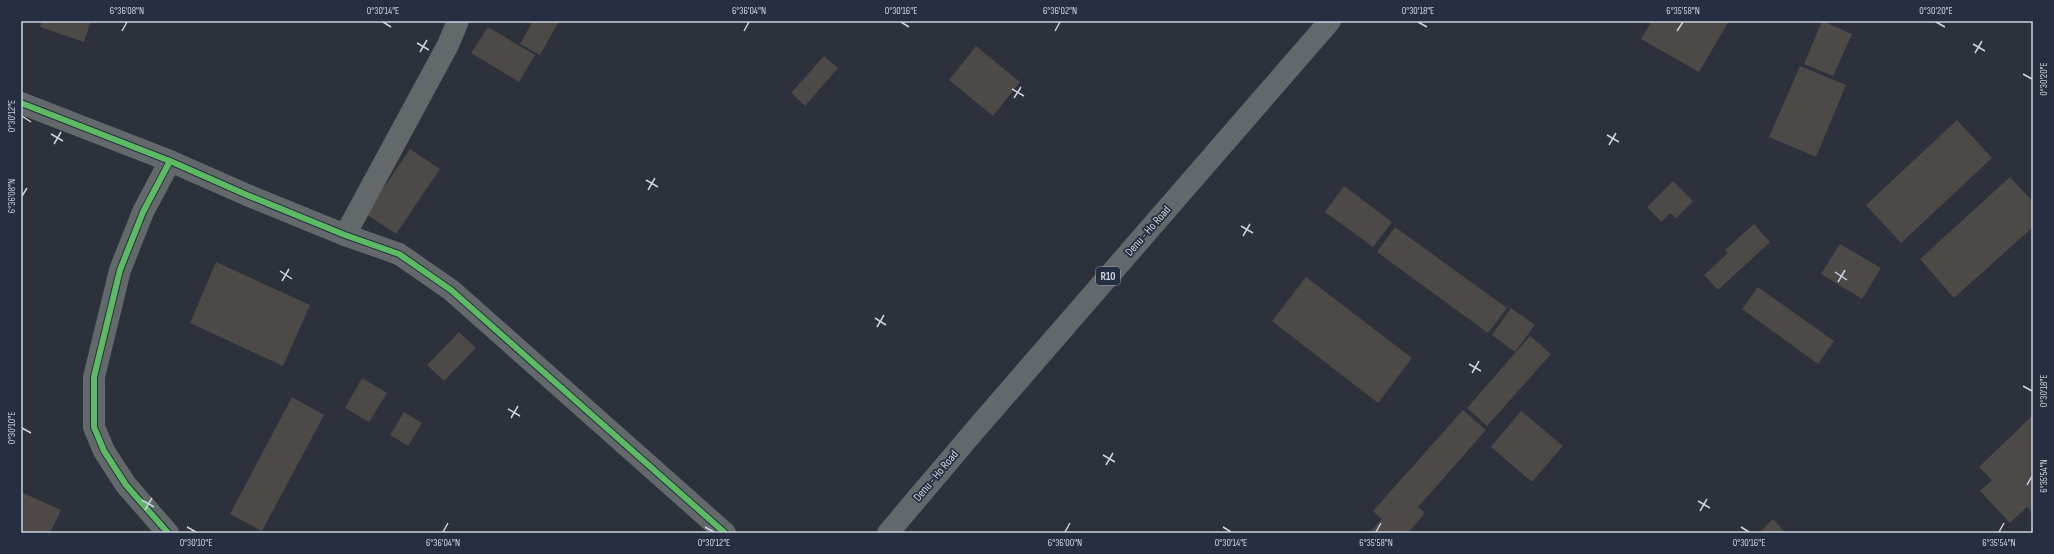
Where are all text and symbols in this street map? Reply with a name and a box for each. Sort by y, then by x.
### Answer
text: 6°36'08"N [110,5,144,17]
text: 0°30'14"E [367,5,399,17]
text: 6°36'04"N [732,5,766,17]
text: 0°30'16"E [885,5,917,17]
text: 6°36'02"N [1043,5,1077,17]
text: 0°30'18"E [1402,5,1434,17]
text: 6°35'58"N [1666,5,1700,17]
text: 0°30'20"E [1919,5,1953,17]
text: 0°30'20"E [2038,62,2050,96]
text: 0°30'12"E [6,100,18,132]
text: 6°36'08"N [6,179,18,213]
street label: Denu - Ho Road [1122,203,1174,259]
road number: R10 [1096,267,1120,285]
text: 0°30'18"E [2038,375,2050,407]
text: 0°30'10"E [6,412,18,444]
street label: Denu - Ho Road [910,447,962,505]
text: 6°35'54"N [2038,459,2050,493]
text: 0°30'10"E [180,537,212,549]
text: 6°36'04"N [426,537,460,549]
text: 0°30'12"E [698,537,730,549]
text: 6°36'00"N [1048,537,1082,549]
text: 0°30'14"E [1215,537,1247,549]
text: 6°35'58"N [1359,537,1393,549]
text: 0°30'16"E [1733,537,1765,549]
text: 6°35'54"N [1982,537,2016,549]

